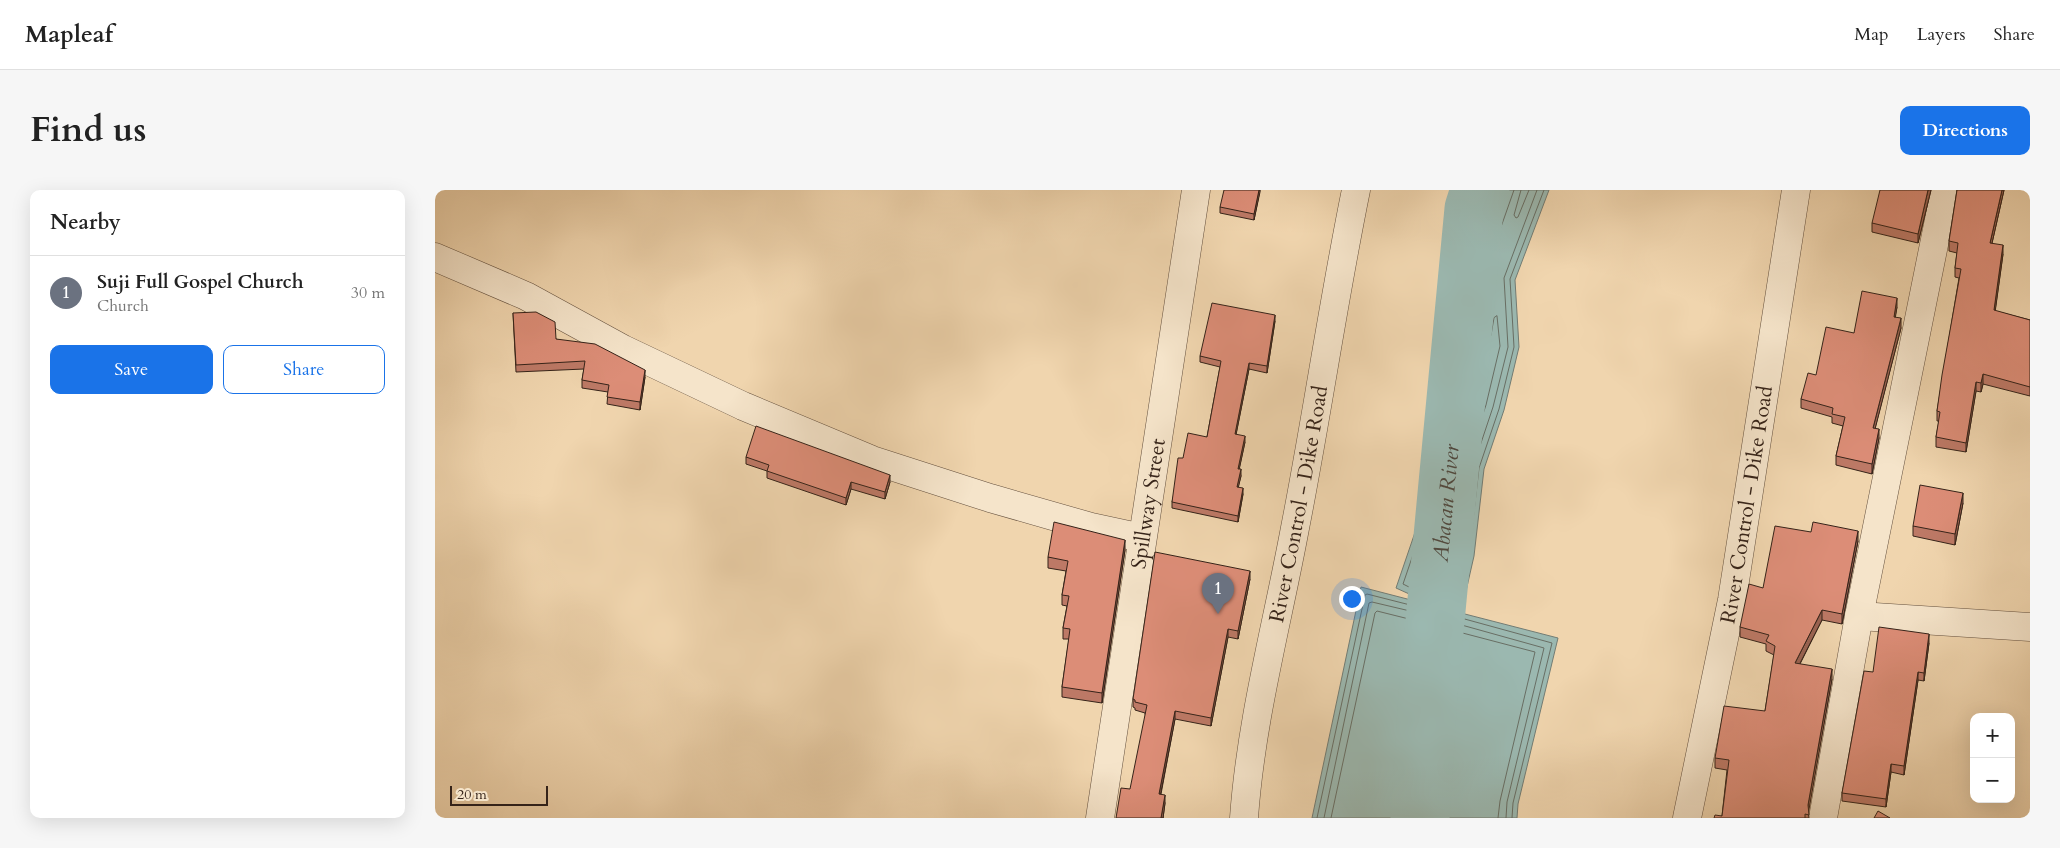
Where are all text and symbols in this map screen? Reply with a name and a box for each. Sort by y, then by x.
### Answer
text: Mapleaf [25,18,113,51]
text: Map [1854,22,1889,47]
text: Layers [1917,22,1966,47]
text: Share [1994,22,2035,47]
text: Find us [30,106,146,154]
button: Directions [1900,106,2030,155]
text: Nearby [50,208,121,237]
text: Suji Full Gospel Church [97,269,304,295]
text: 1 [62,282,70,304]
text: 30 m [351,282,385,304]
text: Church [97,295,149,317]
button: Save [50,345,213,394]
button: Share [223,345,385,394]
street label: River Control - Dike Road [1262,383,1335,625]
street label: River Control - Dike Road [1713,384,1780,626]
street label: Spillway Street [1124,436,1172,571]
water label: Abacan River [1426,442,1467,564]
pin: 1 [1202,573,1234,614]
your location [1339,586,1365,612]
map controls [1970,713,2015,803]
button: + [1970,713,2015,758]
button: − [1970,758,2015,803]
scale bar [450,783,547,806]
text: 20 m [457,785,487,804]

